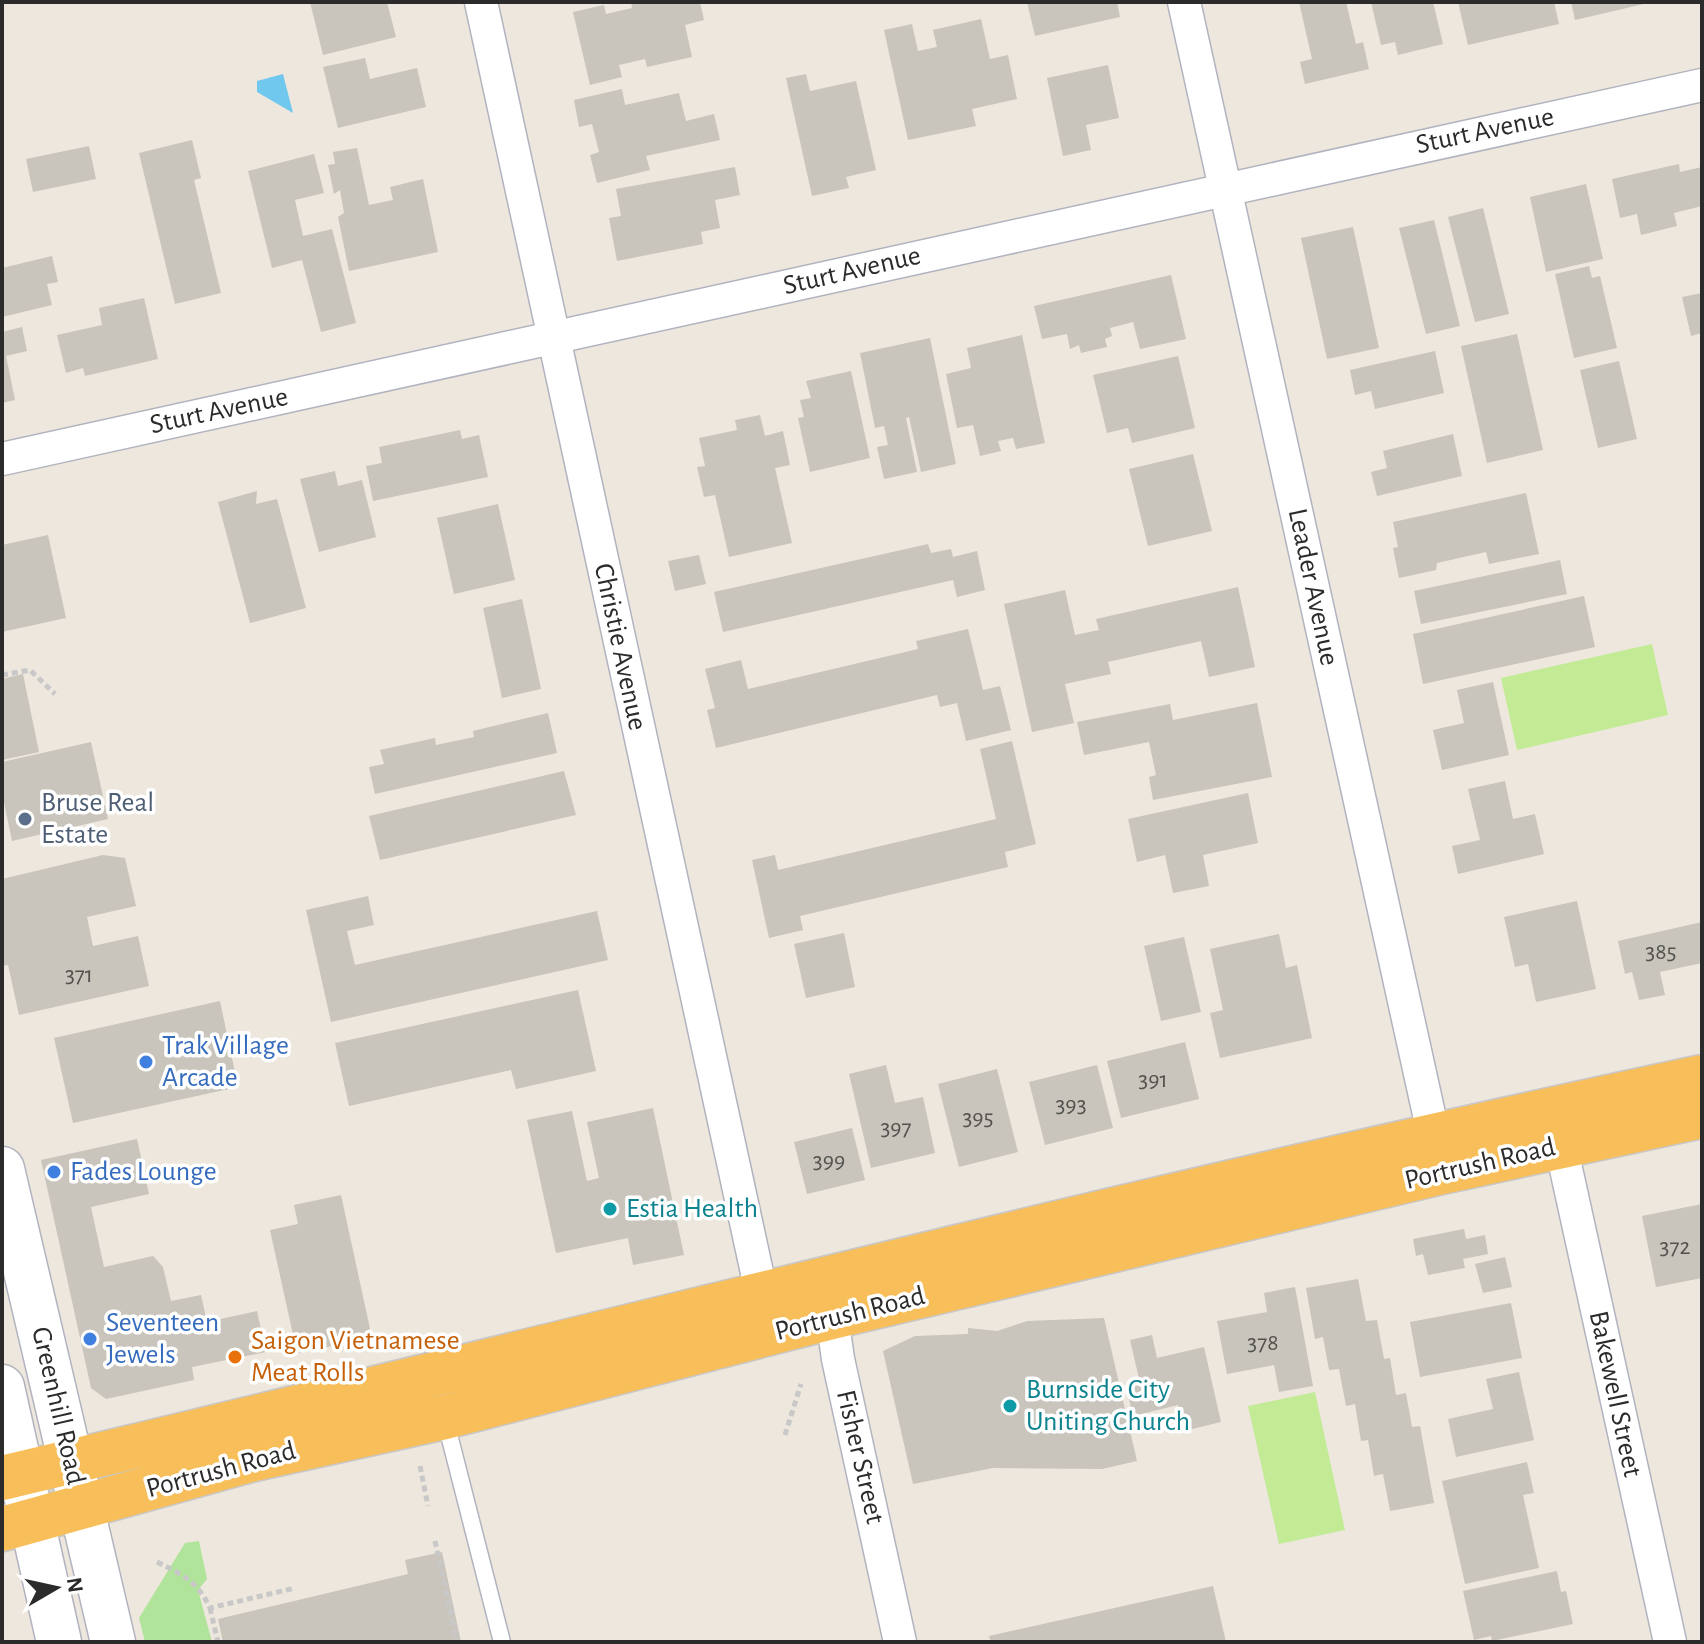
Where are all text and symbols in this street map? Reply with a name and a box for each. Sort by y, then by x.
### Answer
street label: Sturt Avenue [1413,103,1557,159]
street label: Sturt Avenue [780,242,924,300]
street label: Sturt Avenue [147,383,291,439]
street label: Leader Avenue [1283,506,1343,668]
street label: Christie Avenue [589,561,651,733]
place label: Bruse Real Estate [41,789,154,849]
marker: Bruse Real Estate [16,810,34,828]
house number: 385 [1645,940,1677,964]
house number: 371 [65,963,93,987]
place label: Trak Village Arcade [162,1032,289,1092]
marker: Trak Village Arcade [137,1053,155,1071]
house number: 391 [1138,1068,1168,1092]
house number: 393 [1055,1093,1087,1117]
house number: 395 [962,1106,994,1130]
house number: 397 [880,1116,912,1140]
street label: Portrush Road [1402,1133,1558,1195]
house number: 399 [813,1149,845,1173]
place label: Fades Lounge [70,1158,217,1186]
marker: Fades Lounge [45,1163,63,1181]
place label: Estia Health [626,1195,758,1223]
marker: Estia Health [601,1200,619,1218]
house number: 372 [1660,1235,1690,1259]
street label: Portrush Road [772,1282,928,1346]
street label: Bakewell Street [1584,1308,1646,1480]
place label: Seventeen Jewels [106,1309,219,1369]
street label: Greenhill Road [26,1324,90,1488]
place label: Saigon Vietnamese Meat Rolls [251,1327,460,1387]
marker: Seventeen Jewels [81,1330,99,1348]
house number: 378 [1247,1331,1279,1355]
marker: Saigon Vietnamese Meat Rolls [226,1348,244,1366]
place label: Burnside City Uniting Church [1026,1376,1190,1436]
street label: Fisher Street [831,1387,889,1527]
marker: Burnside City Uniting Church [1001,1397,1019,1415]
street label: Portrush Road [143,1437,299,1503]
north arrow [16,1548,96,1628]
text: N [63,1576,87,1594]

